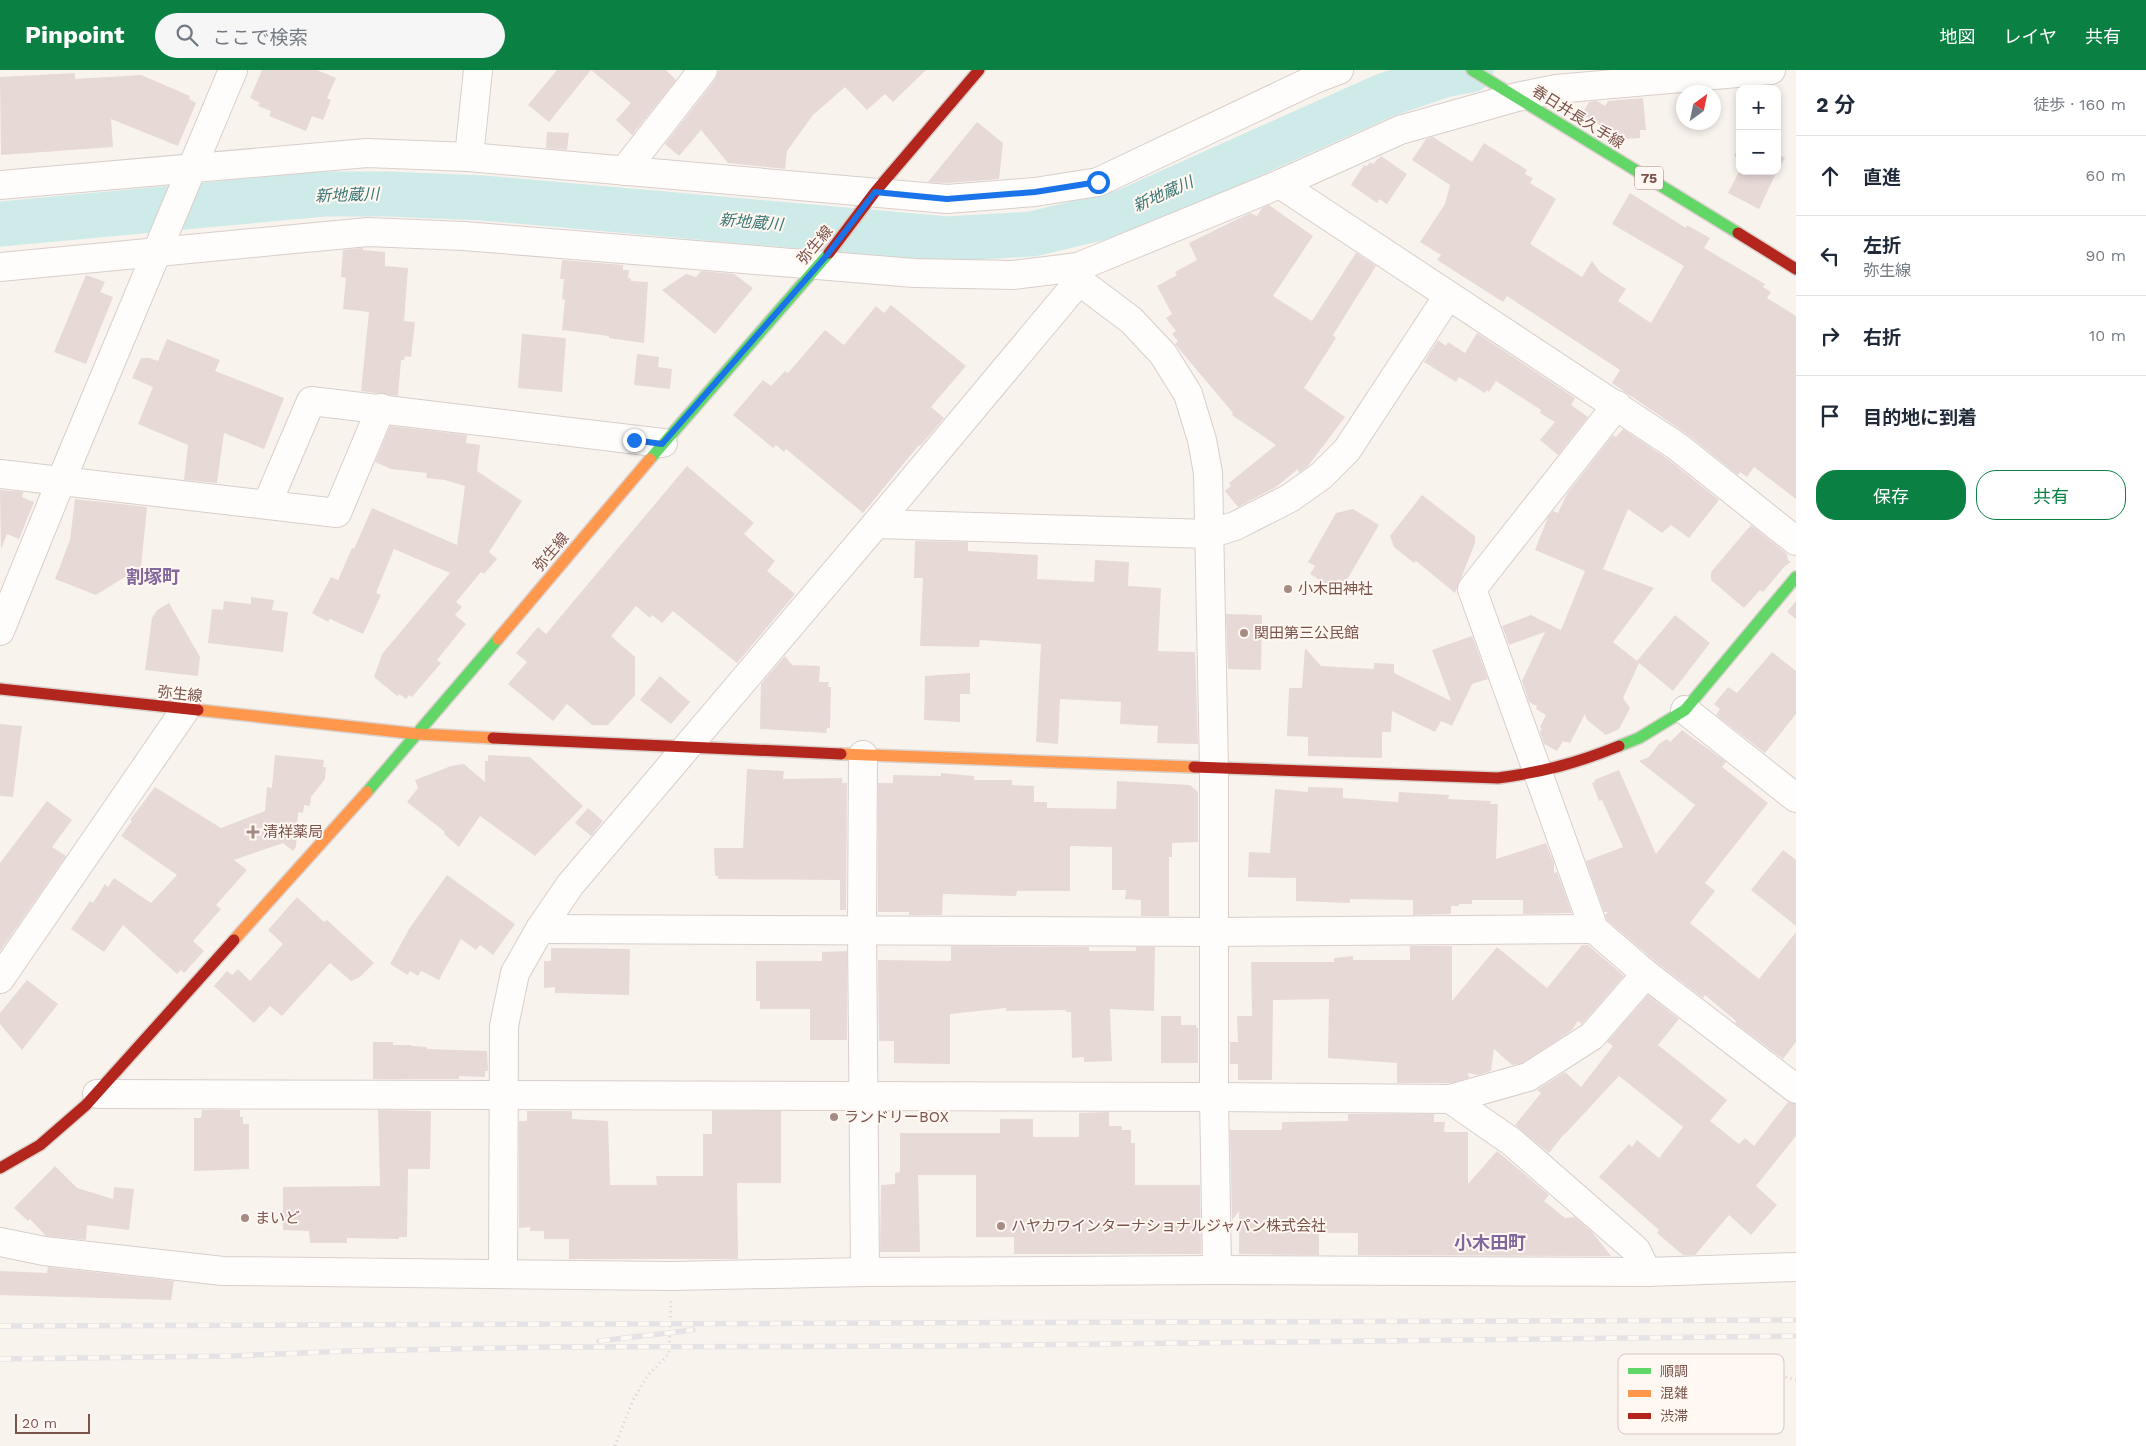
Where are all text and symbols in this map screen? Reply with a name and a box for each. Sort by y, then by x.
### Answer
search box [155,13,505,58]
text: Pinpoint [25,21,125,49]
icon: search [173,21,201,49]
text: ここで検索 [213,26,308,49]
text: 地図 [1940,26,1976,47]
text: レイヤ [2004,26,2057,47]
text: 共有 [2085,26,2121,47]
street label: 春日井長久手線 [1529,82,1627,152]
north arrow [1676,85,1721,130]
map controls [1736,85,1781,175]
button: + [1736,85,1781,130]
text: 2 分 [1816,92,1856,117]
text: 徒歩 · 160 m [2033,95,2126,114]
button: − [1736,130,1781,175]
icon: ahead [1816,162,1844,190]
road number: 75 [1635,166,1663,190]
text: 直進 [1863,166,1901,189]
text: 60 m [2086,166,2126,185]
route start [1087,171,1110,194]
water label: 新地蔵川 [1130,171,1198,216]
water label: 新地蔵川 [315,184,381,206]
water label: 新地蔵川 [718,210,786,234]
street label: 弥生線 [794,222,836,268]
text: 左折 [1863,234,1901,257]
icon: left [1816,242,1844,270]
text: 90 m [2085,246,2126,265]
text: 弥生線 [1863,261,1911,280]
icon: right [1816,322,1844,350]
text: 右折 [1863,326,1901,349]
text: 10 m [2089,326,2126,345]
icon: arrive [1816,402,1844,430]
text: 目的地に到着 [1863,406,1977,429]
route end [623,429,646,452]
button: 保存 [1816,470,1966,520]
button: 共有 [1976,470,2126,520]
street label: 弥生線 [530,529,572,575]
district label: 割塚町 [126,566,180,587]
place label: 小木田神社 [1298,580,1373,598]
marker: 小木田神社 [1282,583,1294,595]
place label: 関田第三公民館 [1254,624,1359,642]
marker: 関田第三公民館 [1238,627,1250,639]
street label: 弥生線 [157,683,203,705]
place label: 清祥薬局 [263,823,323,841]
marker: 清祥薬局 [247,826,259,838]
place label: ランドリーBOX [844,1108,949,1126]
marker: ランドリーBOX [828,1111,840,1123]
place label: まいど [255,1209,300,1227]
marker: まいど [239,1212,251,1224]
place label: ハヤカワインターナショナルジャパン株式会社 [1011,1217,1326,1235]
marker: ハヤカワインターナショナルジャパン株式会社 [995,1220,1007,1232]
district label: 小木田町 [1454,1232,1526,1253]
legend [1618,1354,1784,1434]
text: 順調 [1660,1363,1688,1379]
text: 混雑 [1660,1385,1688,1401]
text: 渋滞 [1660,1408,1688,1424]
scale bar [15,1411,90,1434]
text: 20 m [22,1415,57,1431]

